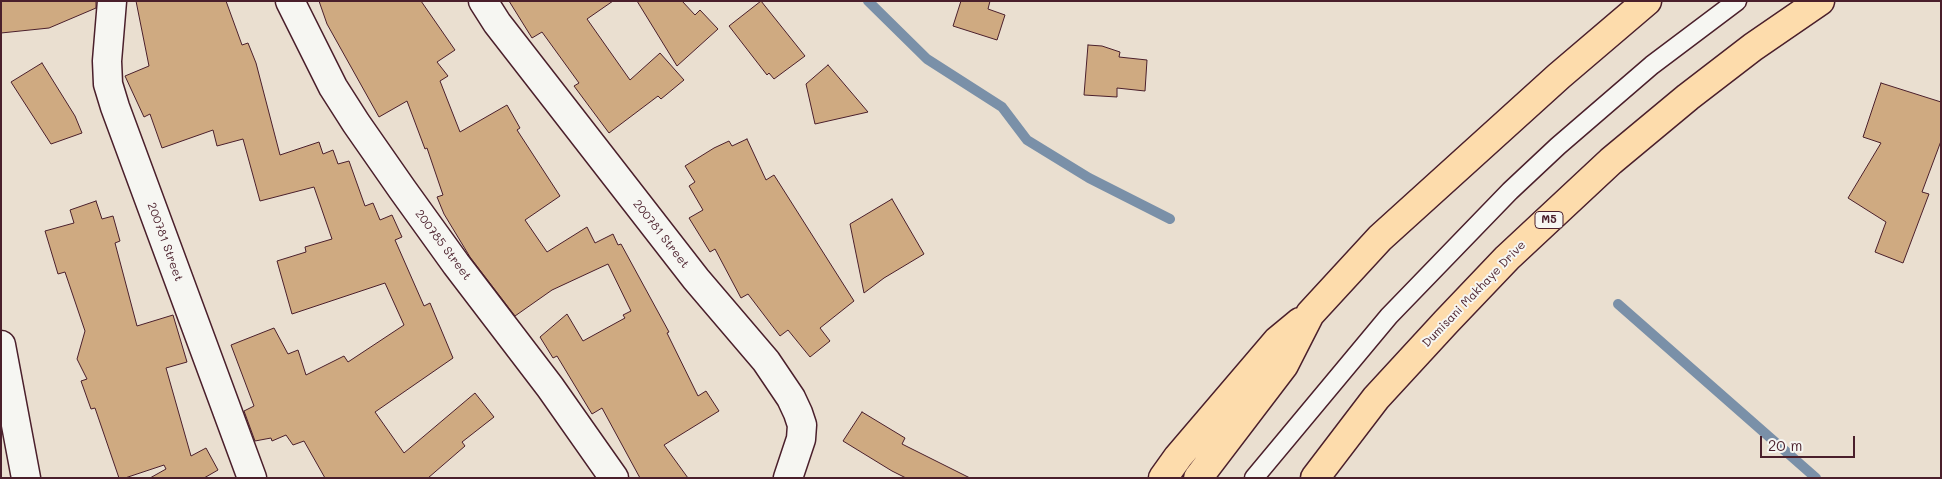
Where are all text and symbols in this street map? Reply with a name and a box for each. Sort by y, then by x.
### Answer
street label: 200781 Street [630,197,692,271]
street label: 200781 Street [144,201,186,283]
street label: 200785 Street [412,207,474,283]
road number: M5 [1535,212,1563,228]
street label: Dumisani Makhaye Drive [1419,238,1529,350]
scale bar [1762,426,1857,458]
text: 20 m [1768,435,1802,455]

